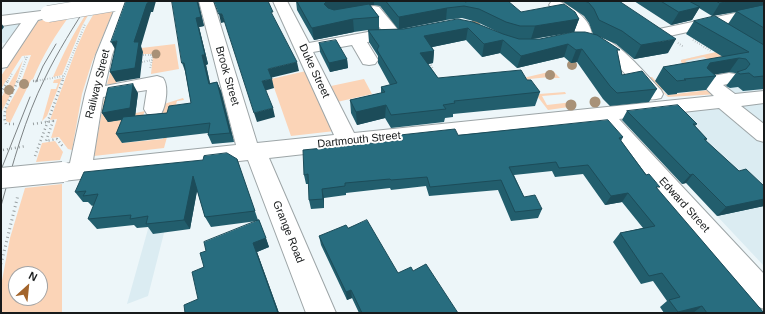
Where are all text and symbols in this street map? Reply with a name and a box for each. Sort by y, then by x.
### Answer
street label: Duke Street [296,42,332,100]
street label: Brook Street [212,45,242,107]
street label: Railway Street [83,48,113,120]
street label: Dartmouth Street [317,129,401,151]
street label: Edward Street [656,175,712,235]
street label: Grange Road [270,199,306,265]
north arrow [8,266,48,306]
text: N [27,269,39,283]

